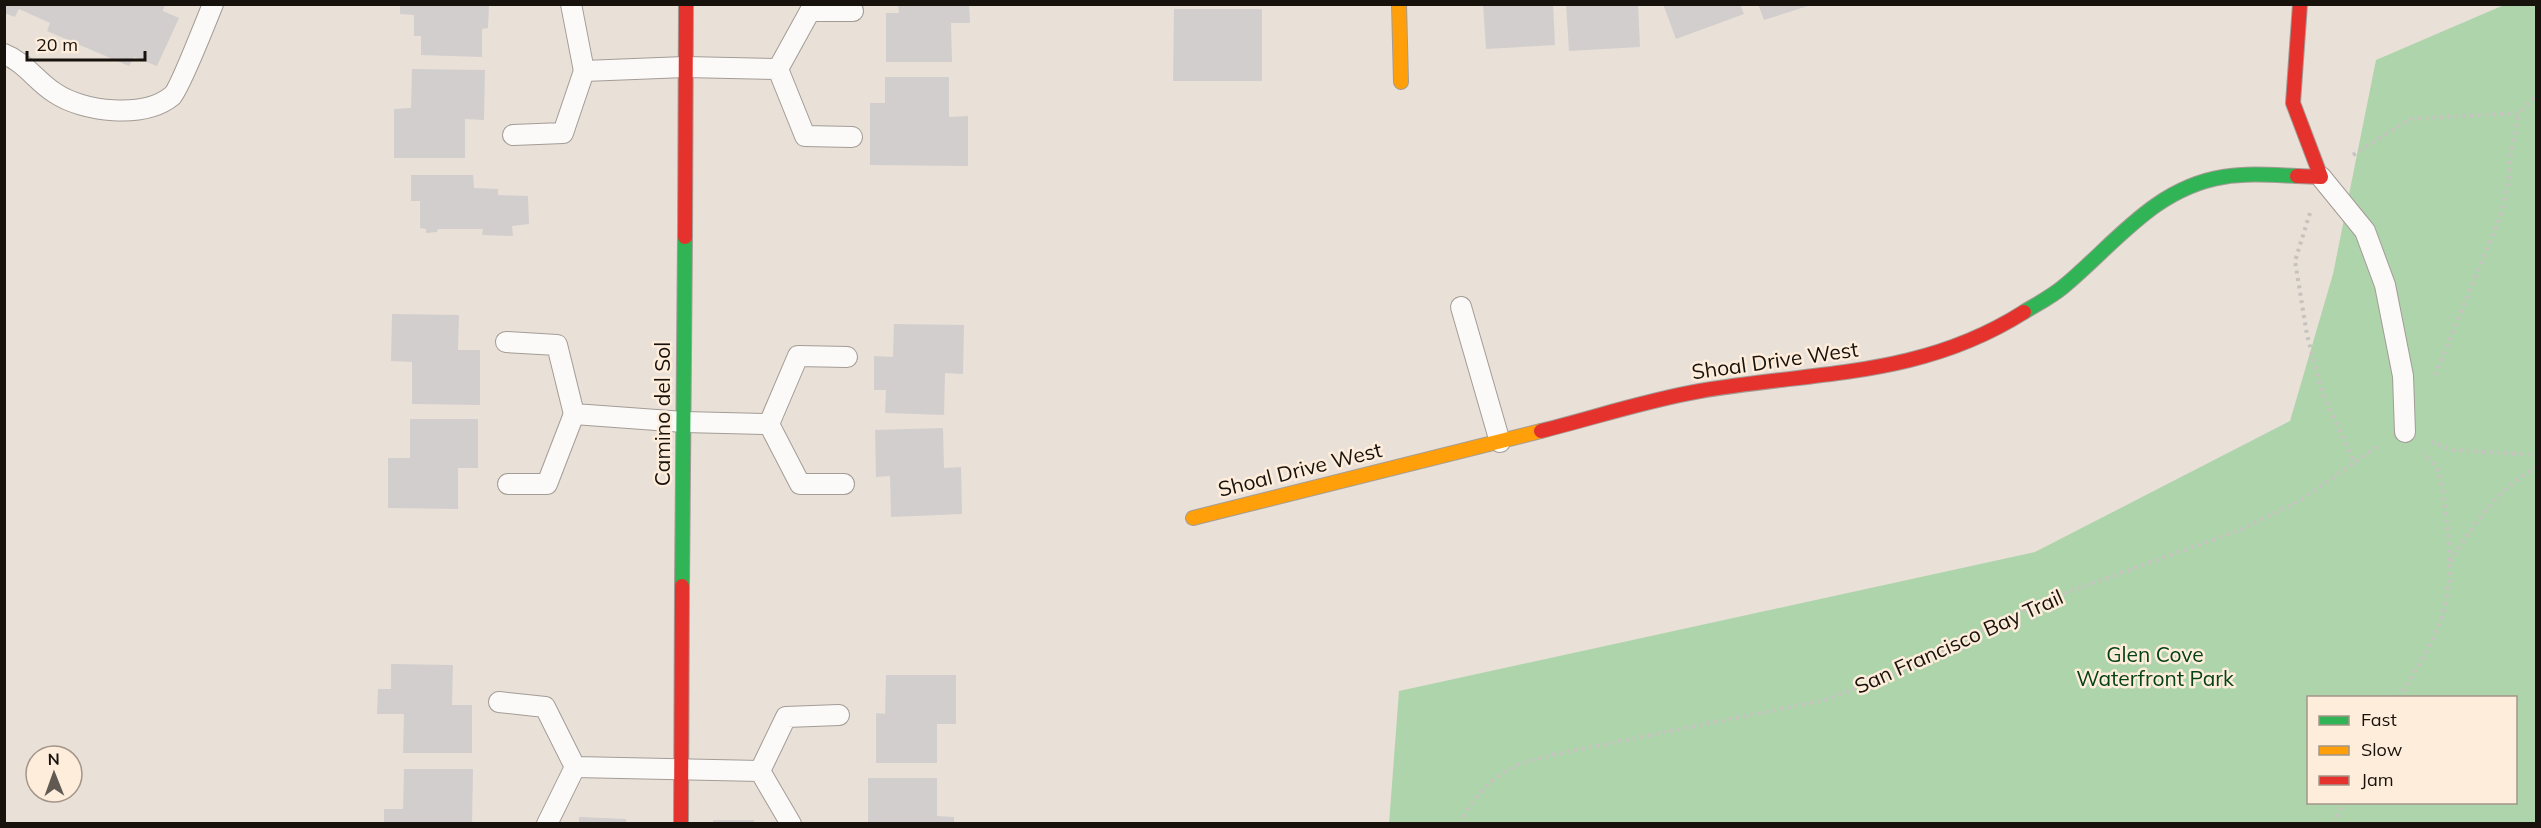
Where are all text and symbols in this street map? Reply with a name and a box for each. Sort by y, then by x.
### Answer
scale bar [27,24,146,62]
text: 20 m [36,33,78,56]
street label: Shoal Drive West [1690,335,1860,385]
street label: Camino del Sol [649,342,675,486]
street label: Shoal Drive West [1215,436,1384,502]
street label: San Francisco Bay Trail [1850,583,2067,699]
park label: Glen Cove Waterfront Park [2076,641,2234,691]
legend [2307,696,2517,804]
text: Fast [2361,708,2397,731]
text: Slow [2361,738,2403,761]
north arrow [24,744,84,804]
text: N [48,749,60,769]
text: Jam [2361,768,2394,791]

